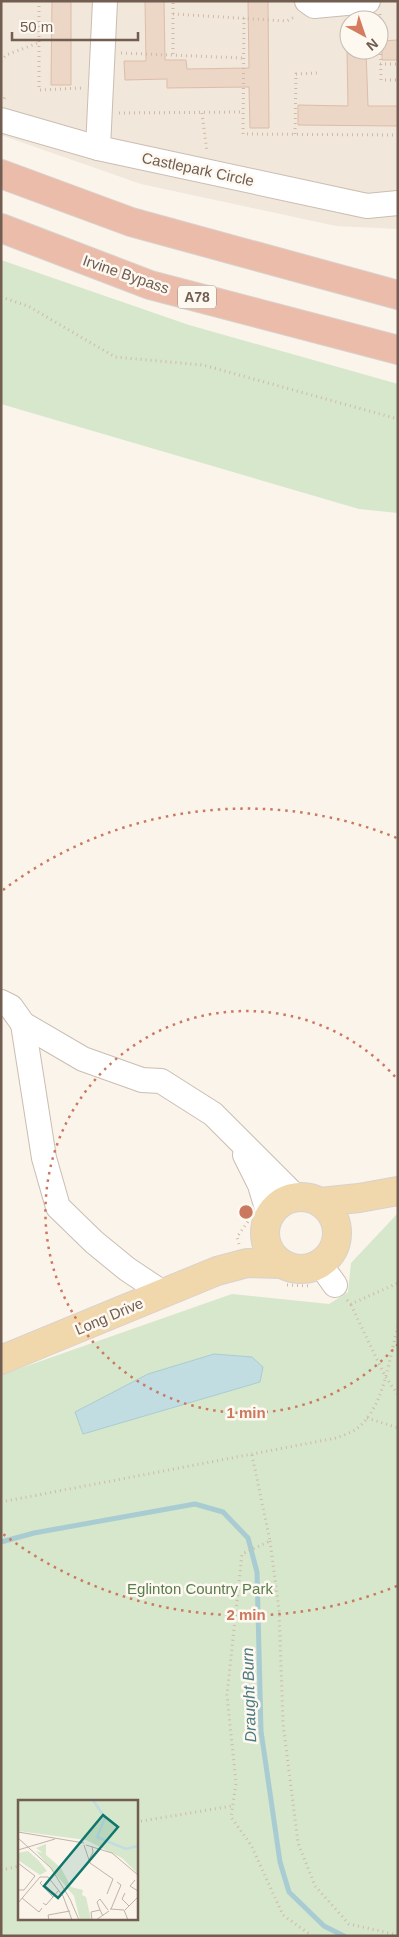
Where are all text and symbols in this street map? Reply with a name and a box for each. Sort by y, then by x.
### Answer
scale bar [12,10,139,42]
north arrow [339,10,389,60]
text: 50 m [20,18,53,35]
text: N [363,36,381,54]
street label: Castlepark Circle [140,149,256,189]
street label: Irvine Bypass [81,251,171,297]
road number: A78 [178,286,216,308]
centre of rings [237,1203,255,1221]
street label: Long Drive [72,1294,146,1338]
text: 1 min [226,1404,266,1421]
park label: Eglinton Country Park [127,1580,273,1597]
text: 2 min [226,1606,266,1623]
water label: Draught Burn [239,1647,259,1743]
inset map [18,1800,138,1920]

